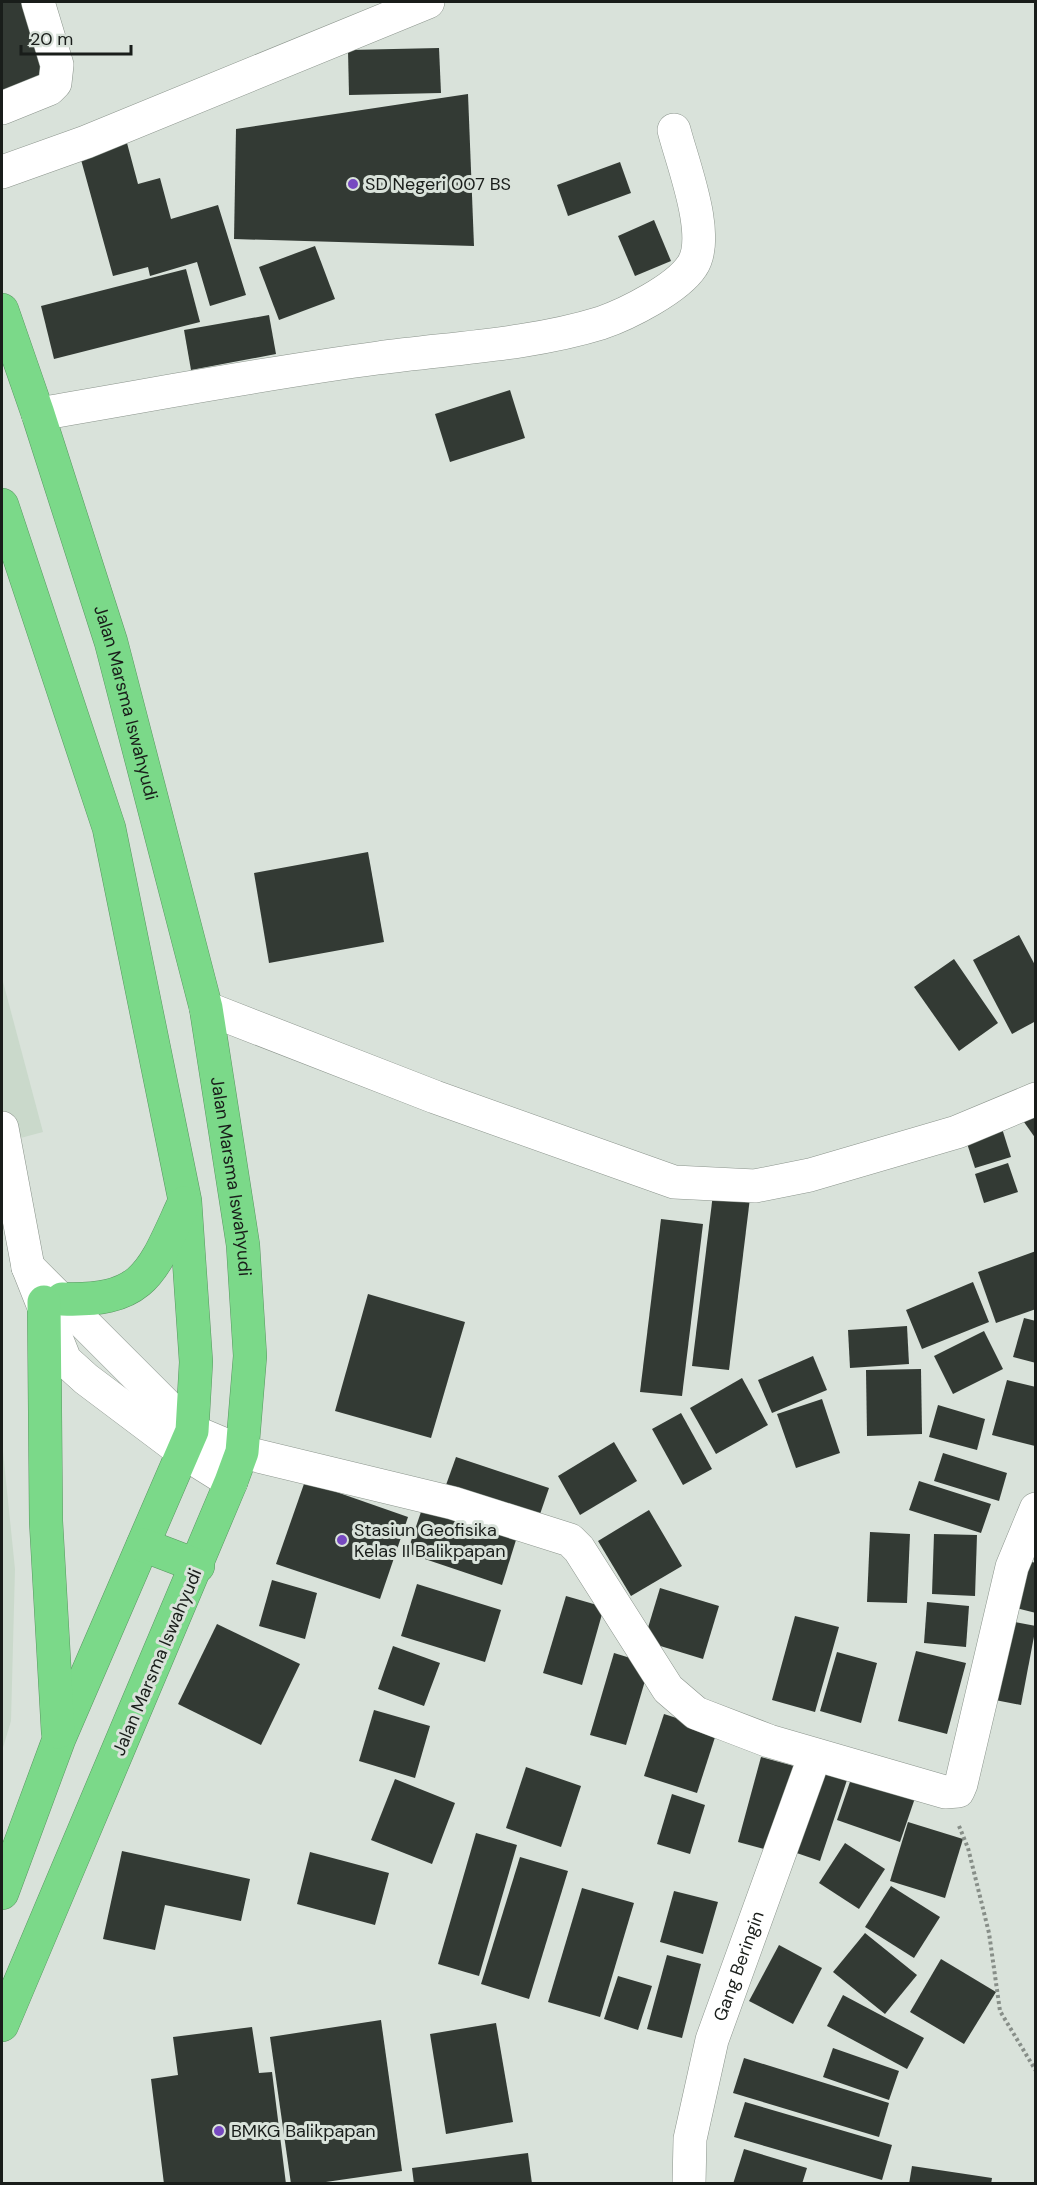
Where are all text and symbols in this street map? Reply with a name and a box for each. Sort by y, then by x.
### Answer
scale bar [21,18,130,56]
text: 20 m [30,27,73,51]
place label: SD Negeri 007 BS [365,172,511,196]
marker: SD Negeri 007 BS [346,177,360,191]
street label: Jalan Marsma Iswahyudi [88,602,164,803]
street label: Jalan Marsma Iswahyudi [205,1075,257,1277]
place label: Stasiun Geofisika Kelas II Balikpapan [354,1518,506,1563]
marker: Stasiun Geofisika Kelas II Balikpapan [335,1533,349,1547]
street label: Jalan Marsma Iswahyudi [107,1565,207,1759]
street label: Gang Beringin [708,1908,770,2025]
place label: BMKG Balikpapan [231,2119,376,2143]
marker: BMKG Balikpapan [212,2124,226,2138]

